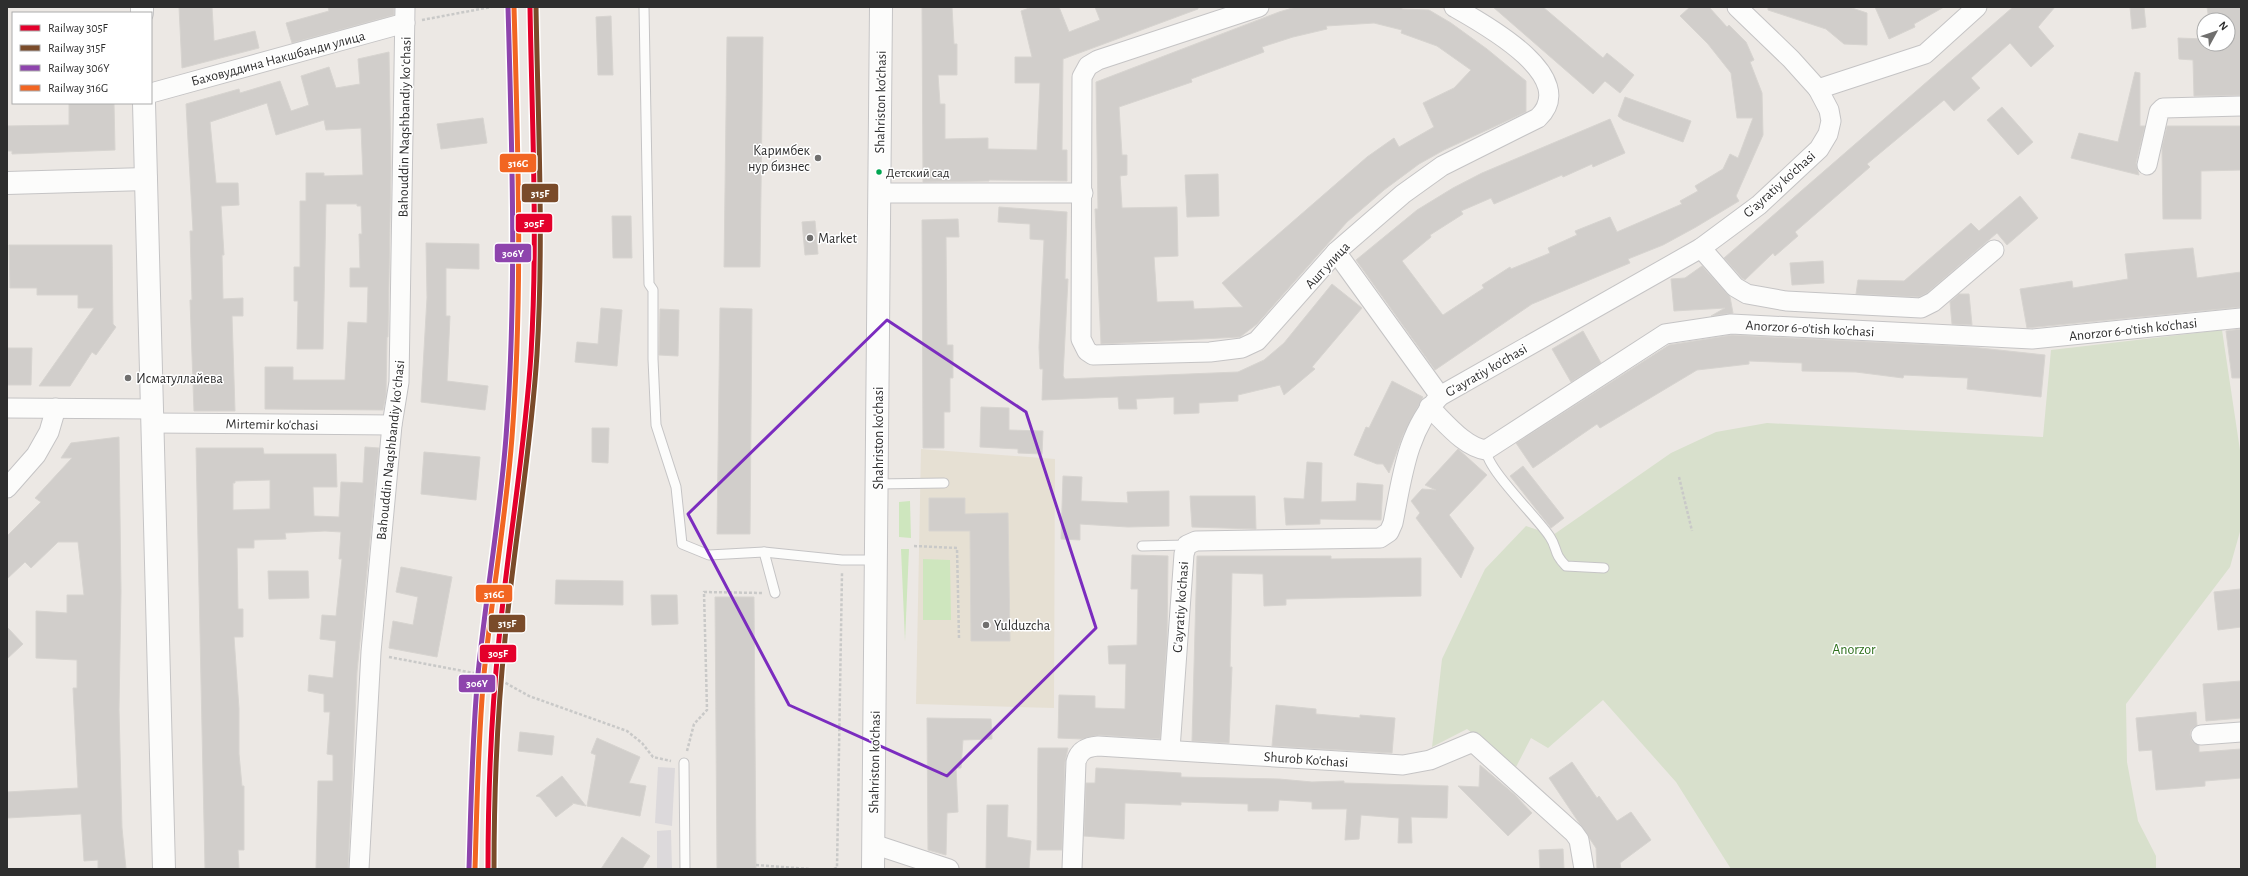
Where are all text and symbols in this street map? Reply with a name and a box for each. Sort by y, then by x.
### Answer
legend [12,12,152,104]
north arrow [2196,12,2236,52]
text: N [2217,19,2230,32]
text: Railway 305F [48,22,109,35]
street label: Баховуддина Накшбанди улица [190,29,367,89]
street label: Bahouddin Naqshbandiy koʻchasi [396,37,414,218]
text: Railway 315F [48,42,106,55]
street label: Shahriston ko'chasi [873,51,889,154]
text: Railway 306Y [48,62,110,75]
text: Railway 316G [48,82,108,95]
place label: Каримбек нур бизнес [748,144,811,174]
street label: G'ayratiy ko'chasi [1741,149,1818,221]
line badge: 316G [499,153,537,173]
marker: Каримбек нур бизнес [813,153,823,163]
text: 316G [508,158,529,169]
marker: Детский сад [874,167,884,177]
place label: Детский сад [886,167,950,180]
line badge: 315F [521,183,559,203]
text: 315F [531,188,550,199]
line badge: 305F [515,213,553,233]
text: 305F [524,218,545,229]
place label: Market [818,232,857,246]
marker: Market [805,233,815,243]
street label: Ашт улица [1303,239,1353,292]
line badge: 306Y [494,243,532,263]
text: 306Y [502,248,525,259]
street label: Anorzor 6-o'tish ko'chasi [2068,316,2198,344]
street label: Anorzor 6-o'tish ko'chasi [1745,319,1875,339]
street label: G'ayratiy ko'chasi [1443,342,1530,400]
street label: Bahouddin Naqshbandiy koʻchasi [375,359,407,541]
place label: Исматуллайева [136,372,223,386]
marker: Исматуллайева [123,373,133,383]
street label: Shahriston ko'chasi [872,387,886,489]
street label: Mirtemir ko'chasi [225,417,319,433]
street label: G'ayratiy ko'chasi [1171,561,1191,653]
line badge: 316G [475,584,513,603]
text: 316G [484,589,505,600]
line badge: 315F [488,614,526,633]
text: 315F [498,618,517,629]
place label: Yulduzcha [994,619,1051,633]
marker: Yulduzcha [981,620,991,630]
park label: Anorzor [1832,643,1876,657]
line badge: 305F [479,644,517,663]
text: 305F [488,648,509,659]
line badge: 306Y [458,674,496,693]
text: 306Y [466,678,489,689]
street label: Shahriston ko'chasi [867,711,883,814]
street label: Shurob Ko'chasi [1263,750,1349,770]

